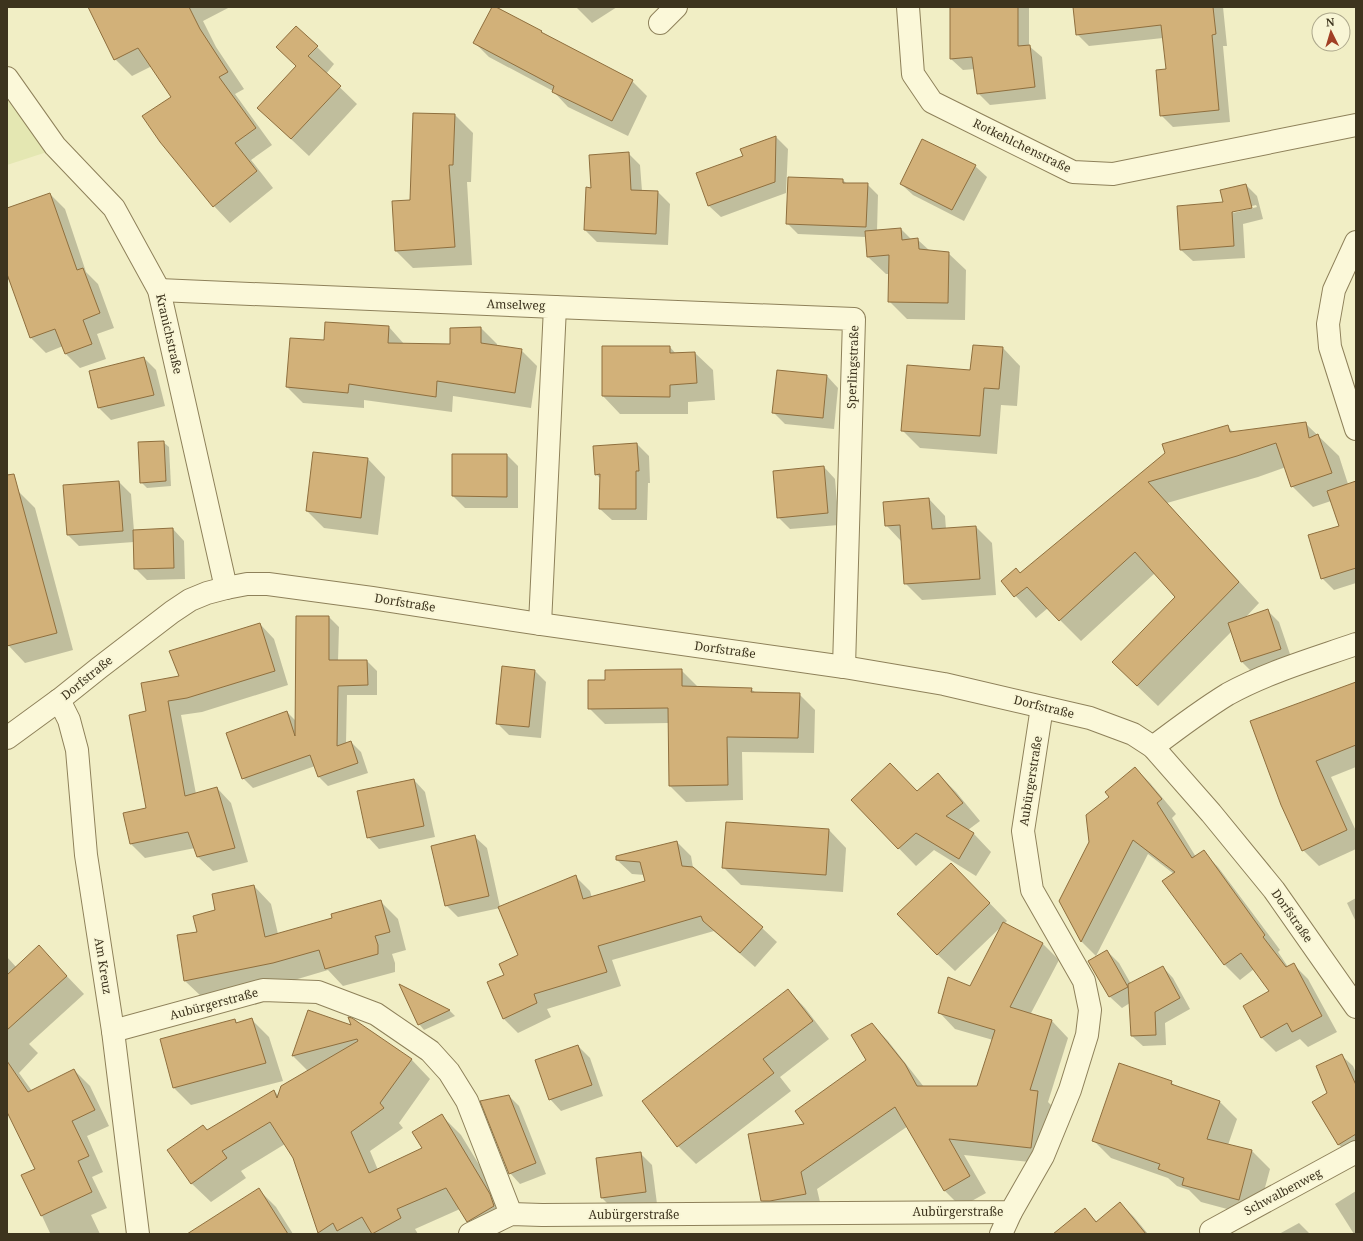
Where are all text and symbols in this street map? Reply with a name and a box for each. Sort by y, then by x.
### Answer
north arrow [1311,12,1351,52]
text: N [1325,14,1335,29]
street label: Rotkehlchenstraße [970,114,1074,177]
street label: Kranichstraße [152,292,187,376]
street label: Amselweg [486,295,546,314]
street label: Sperlingstraße [843,325,862,409]
street label: Dorfstraße [373,589,437,616]
street label: Dorfstraße [693,637,757,662]
street label: Dorfstraße [57,652,116,704]
street label: Dorfstraße [1012,691,1076,722]
street label: Aubürgerstraße [1015,735,1046,827]
street label: Dorfstraße [1268,886,1317,946]
street label: Am Kreuz [91,936,116,995]
street label: Aubürgerstraße [168,984,260,1024]
street label: Schwalbenweg [1241,1164,1325,1219]
street label: Aubürgerstraße [913,1203,1004,1220]
street label: Aubürgerstraße [589,1206,680,1223]

